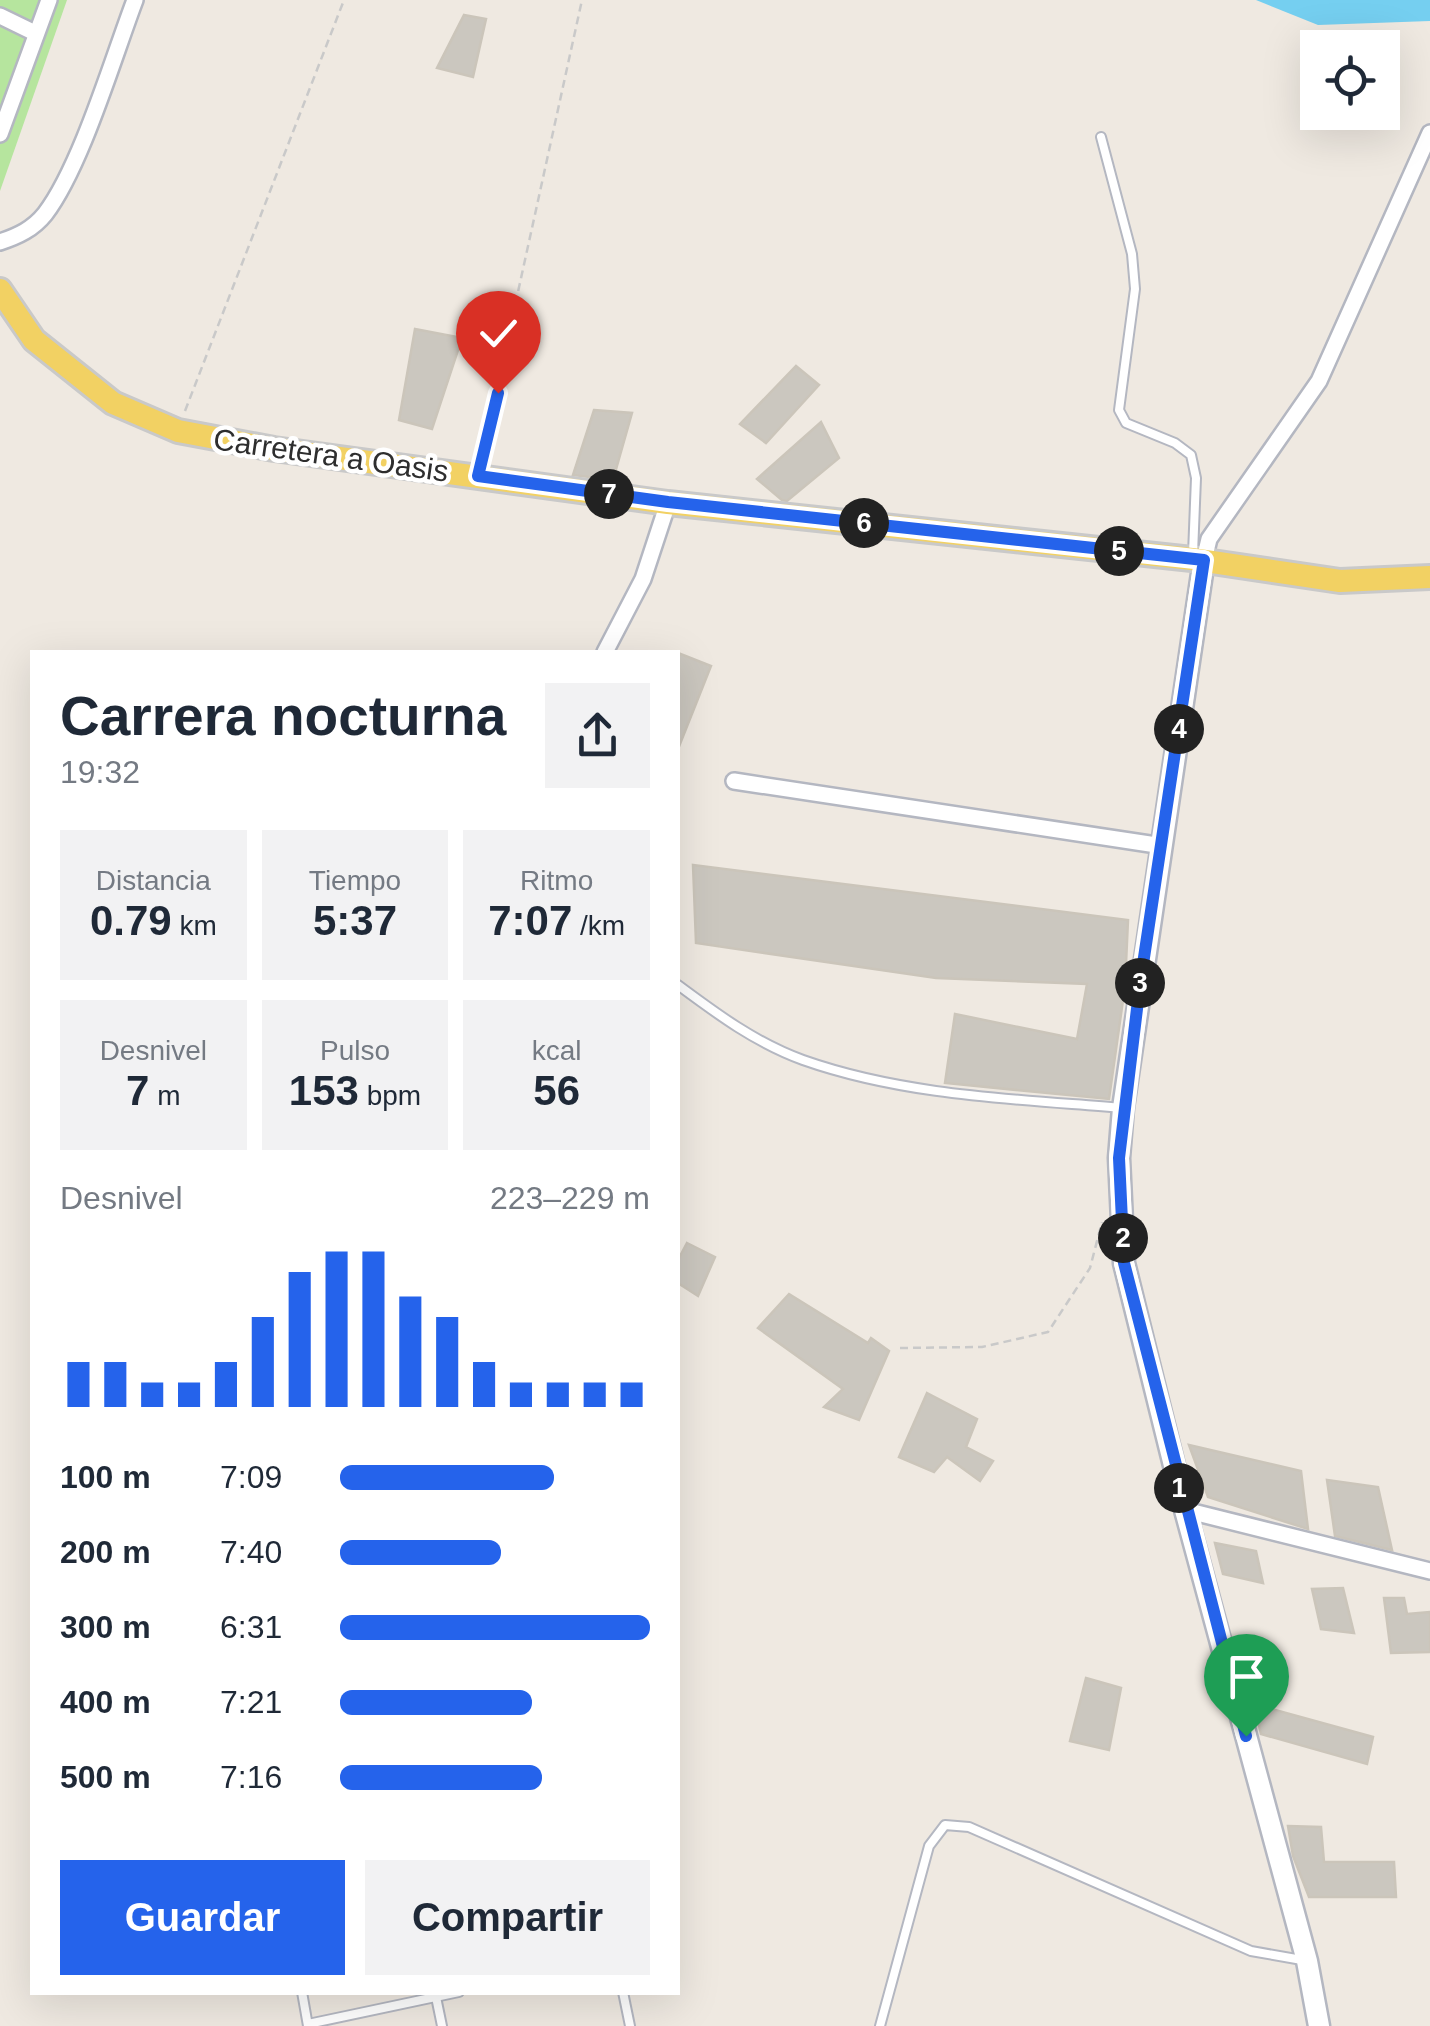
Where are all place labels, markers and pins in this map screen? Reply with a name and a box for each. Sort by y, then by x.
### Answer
pin [456,291,541,394]
pin: 7 [584,469,634,519]
pin: 6 [839,498,889,548]
pin: 5 [1094,526,1144,576]
pin: 4 [1154,704,1204,754]
pin: 3 [1115,958,1165,1008]
pin: 2 [1098,1213,1148,1263]
pin: 1 [1154,1463,1204,1513]
pin [1204,1634,1289,1737]

